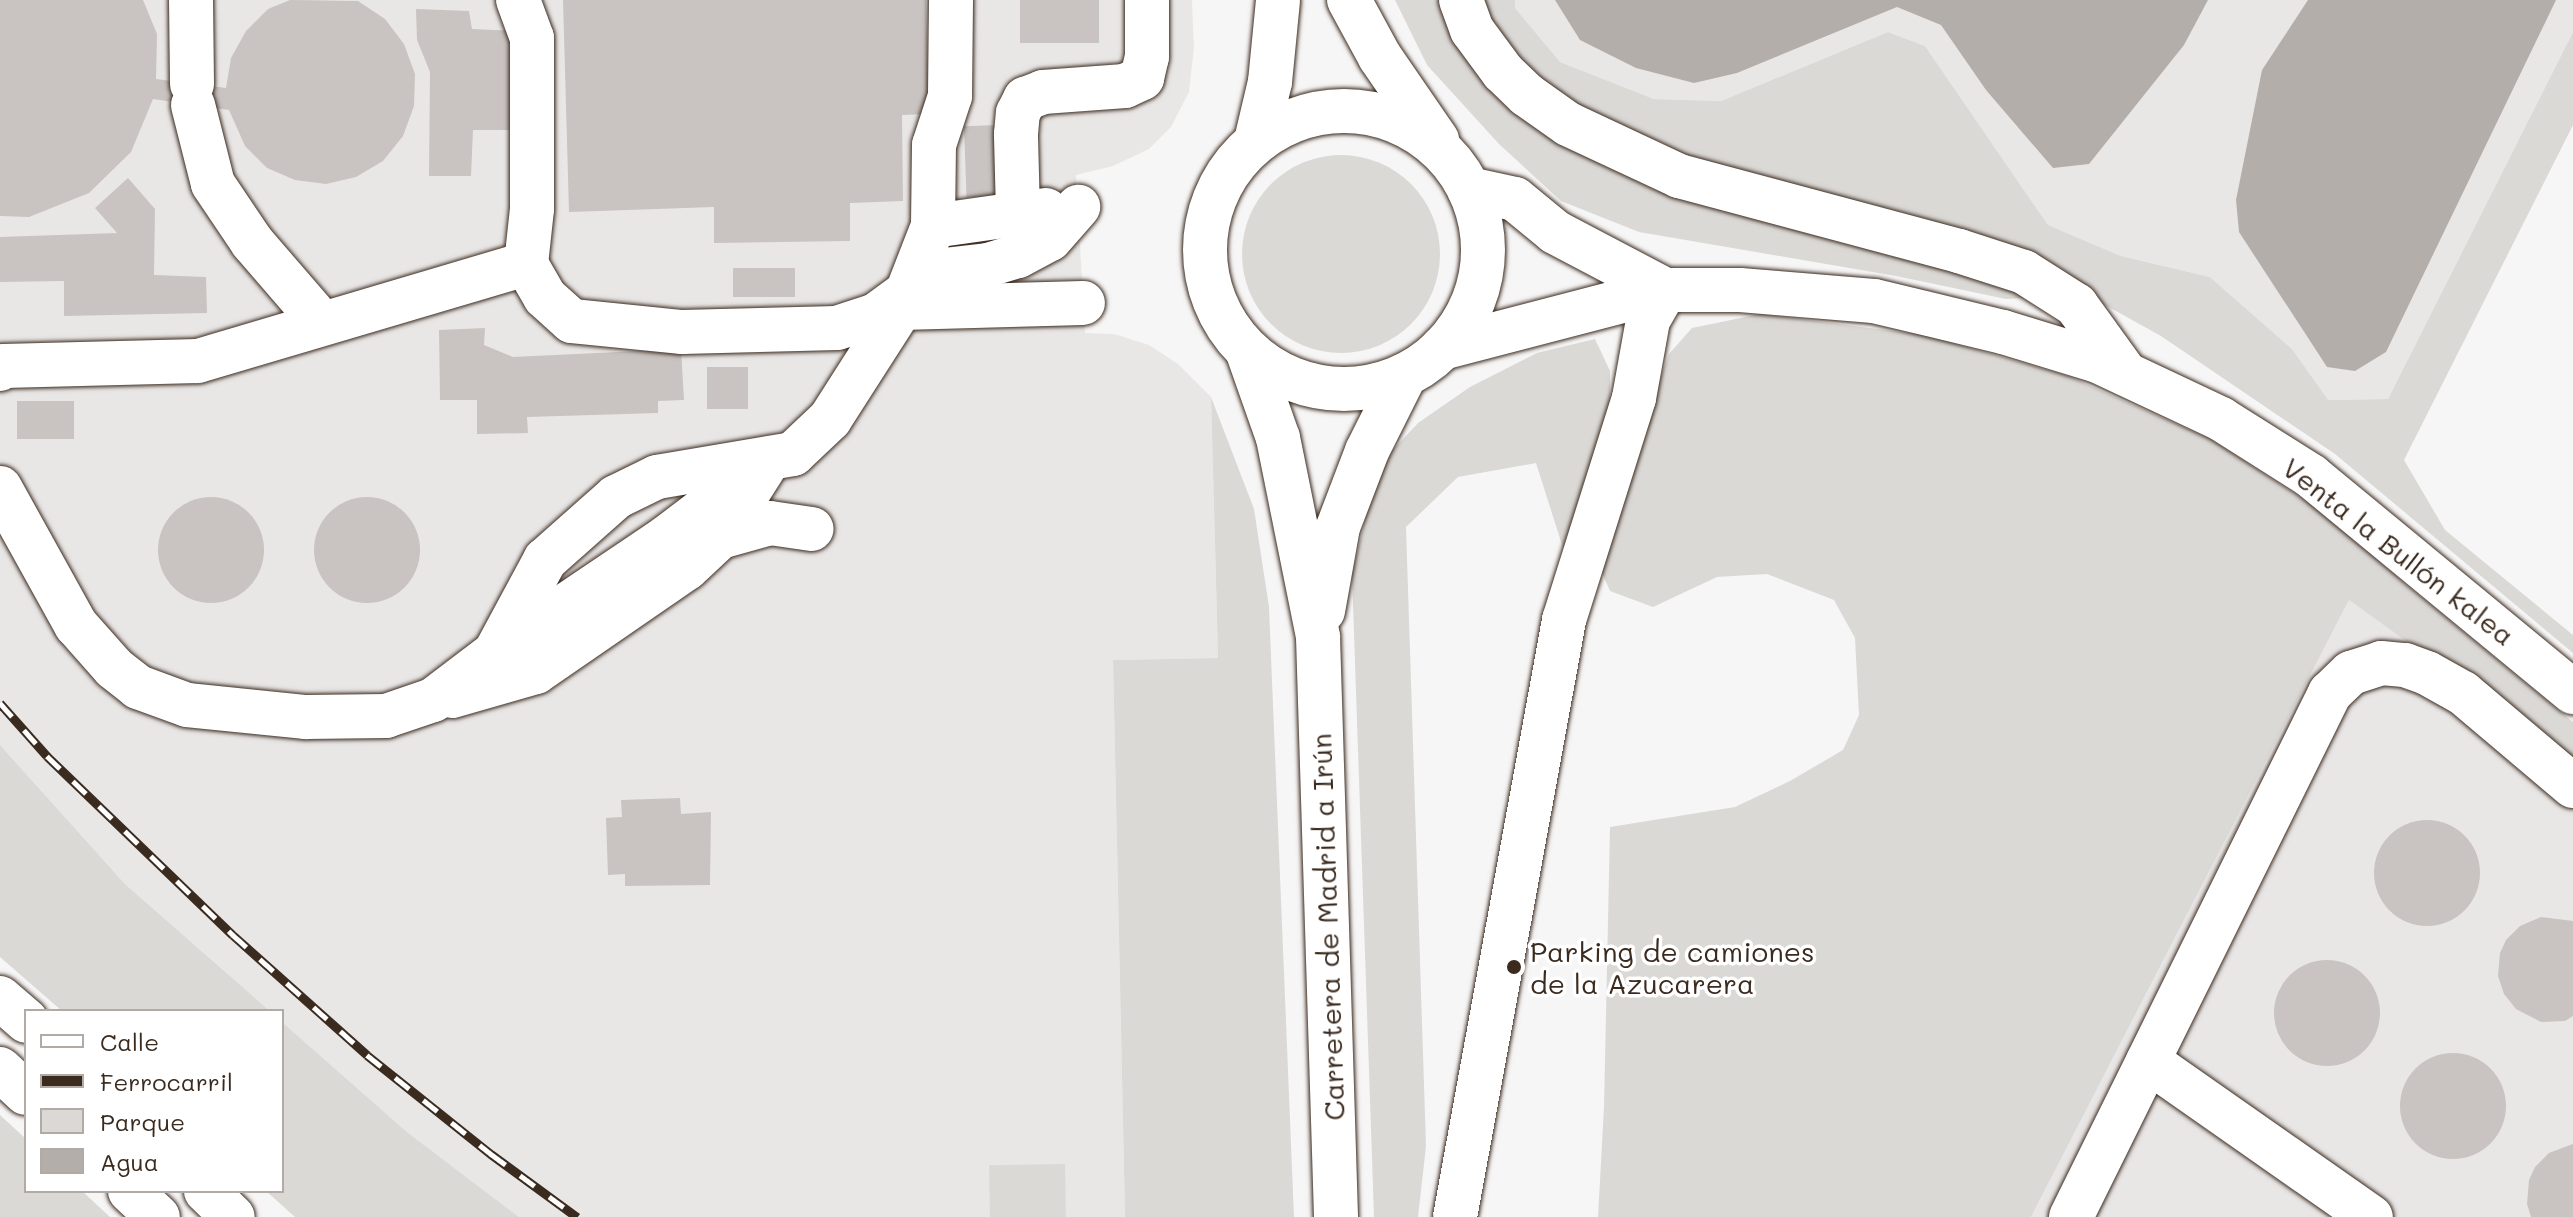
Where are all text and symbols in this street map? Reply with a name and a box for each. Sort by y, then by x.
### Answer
street label: Venta la Bullón kalea [2276,450,2522,652]
street label: Carretera de Madrid a Irún [1303,733,1351,1121]
place label: Parking de camiones de la Azucarera [1530,934,1815,1000]
marker: Parking de camiones de la Azucarera [1505,958,1523,976]
legend [24,1009,284,1193]
text: Calle [100,1026,159,1057]
text: Ferrocarril [100,1066,233,1097]
text: Parque [100,1106,185,1137]
text: Agua [100,1146,159,1177]

